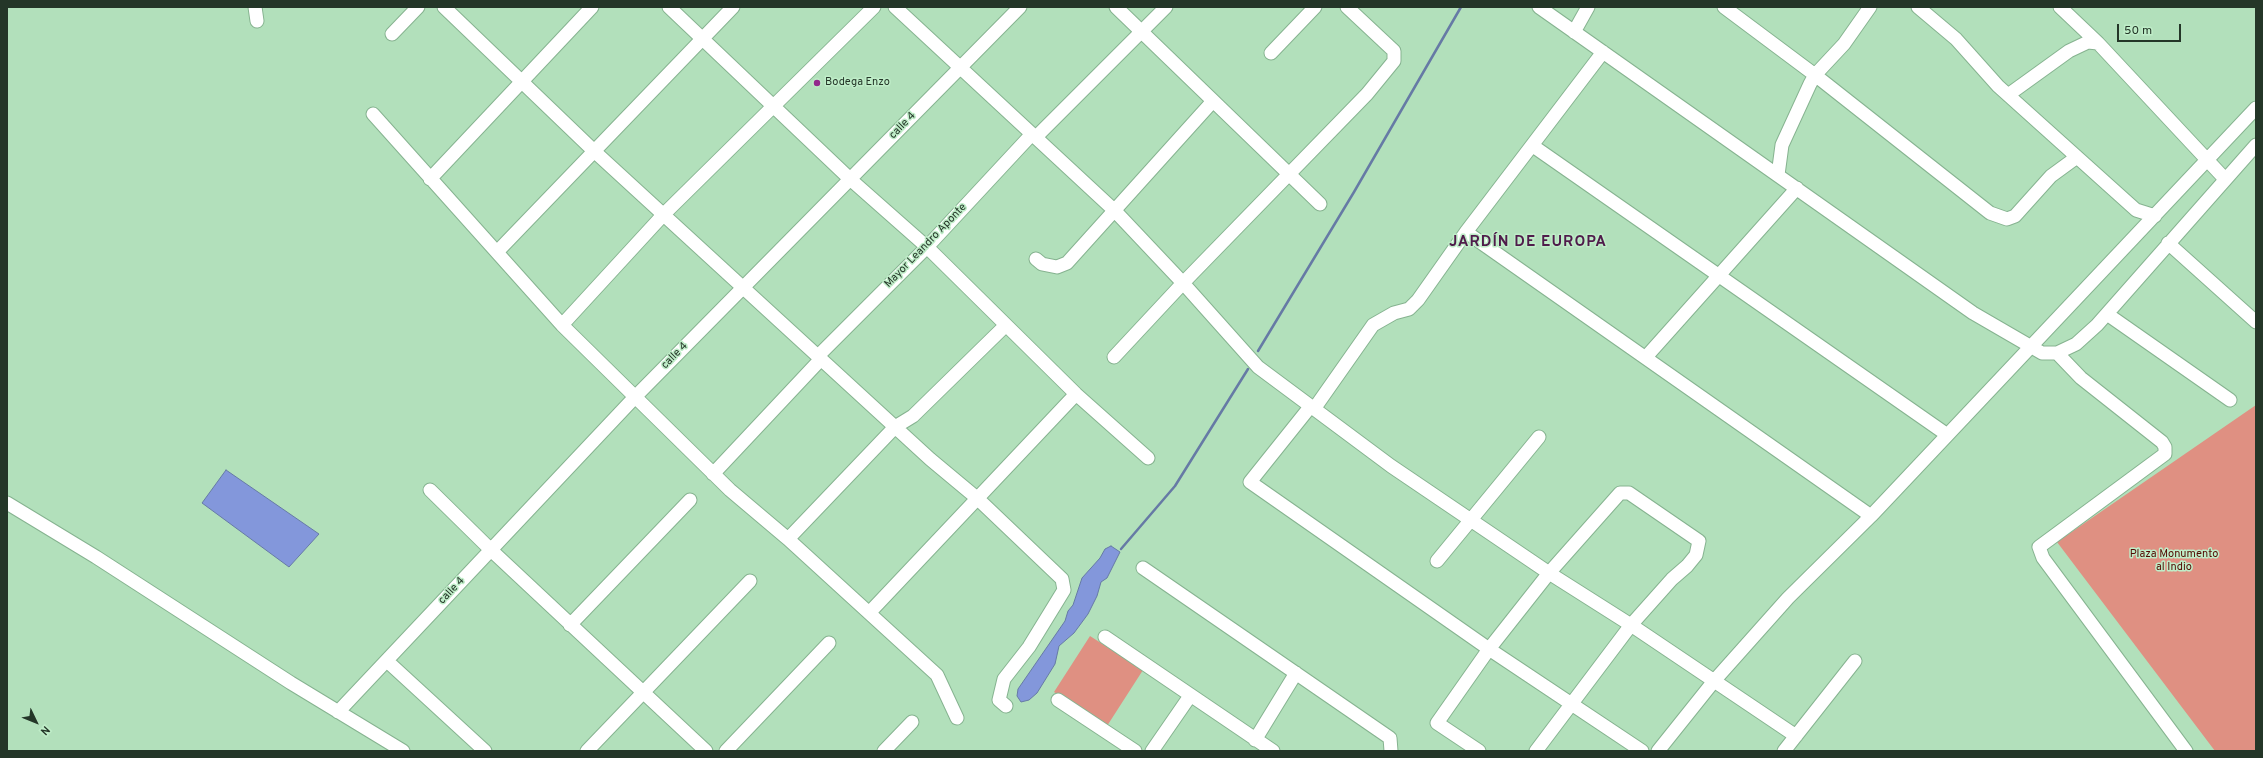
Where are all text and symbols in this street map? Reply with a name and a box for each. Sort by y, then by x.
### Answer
scale bar [2119,16,2183,42]
text: 50 m [2124,23,2152,39]
place label: Bodega Enzo [825,76,890,90]
marker: Bodega Enzo [812,78,822,88]
street label: calle 4 [887,110,919,142]
street label: Mayor Leandro Aponte [882,201,970,291]
district label: JARDÍN DE EUROPA [1449,234,1607,252]
street label: calle 4 [659,340,691,372]
park label: Plaza Monumento al Indio [2130,548,2218,574]
street label: calle 4 [436,575,468,607]
north arrow [16,702,56,742]
text: N [37,723,53,738]

